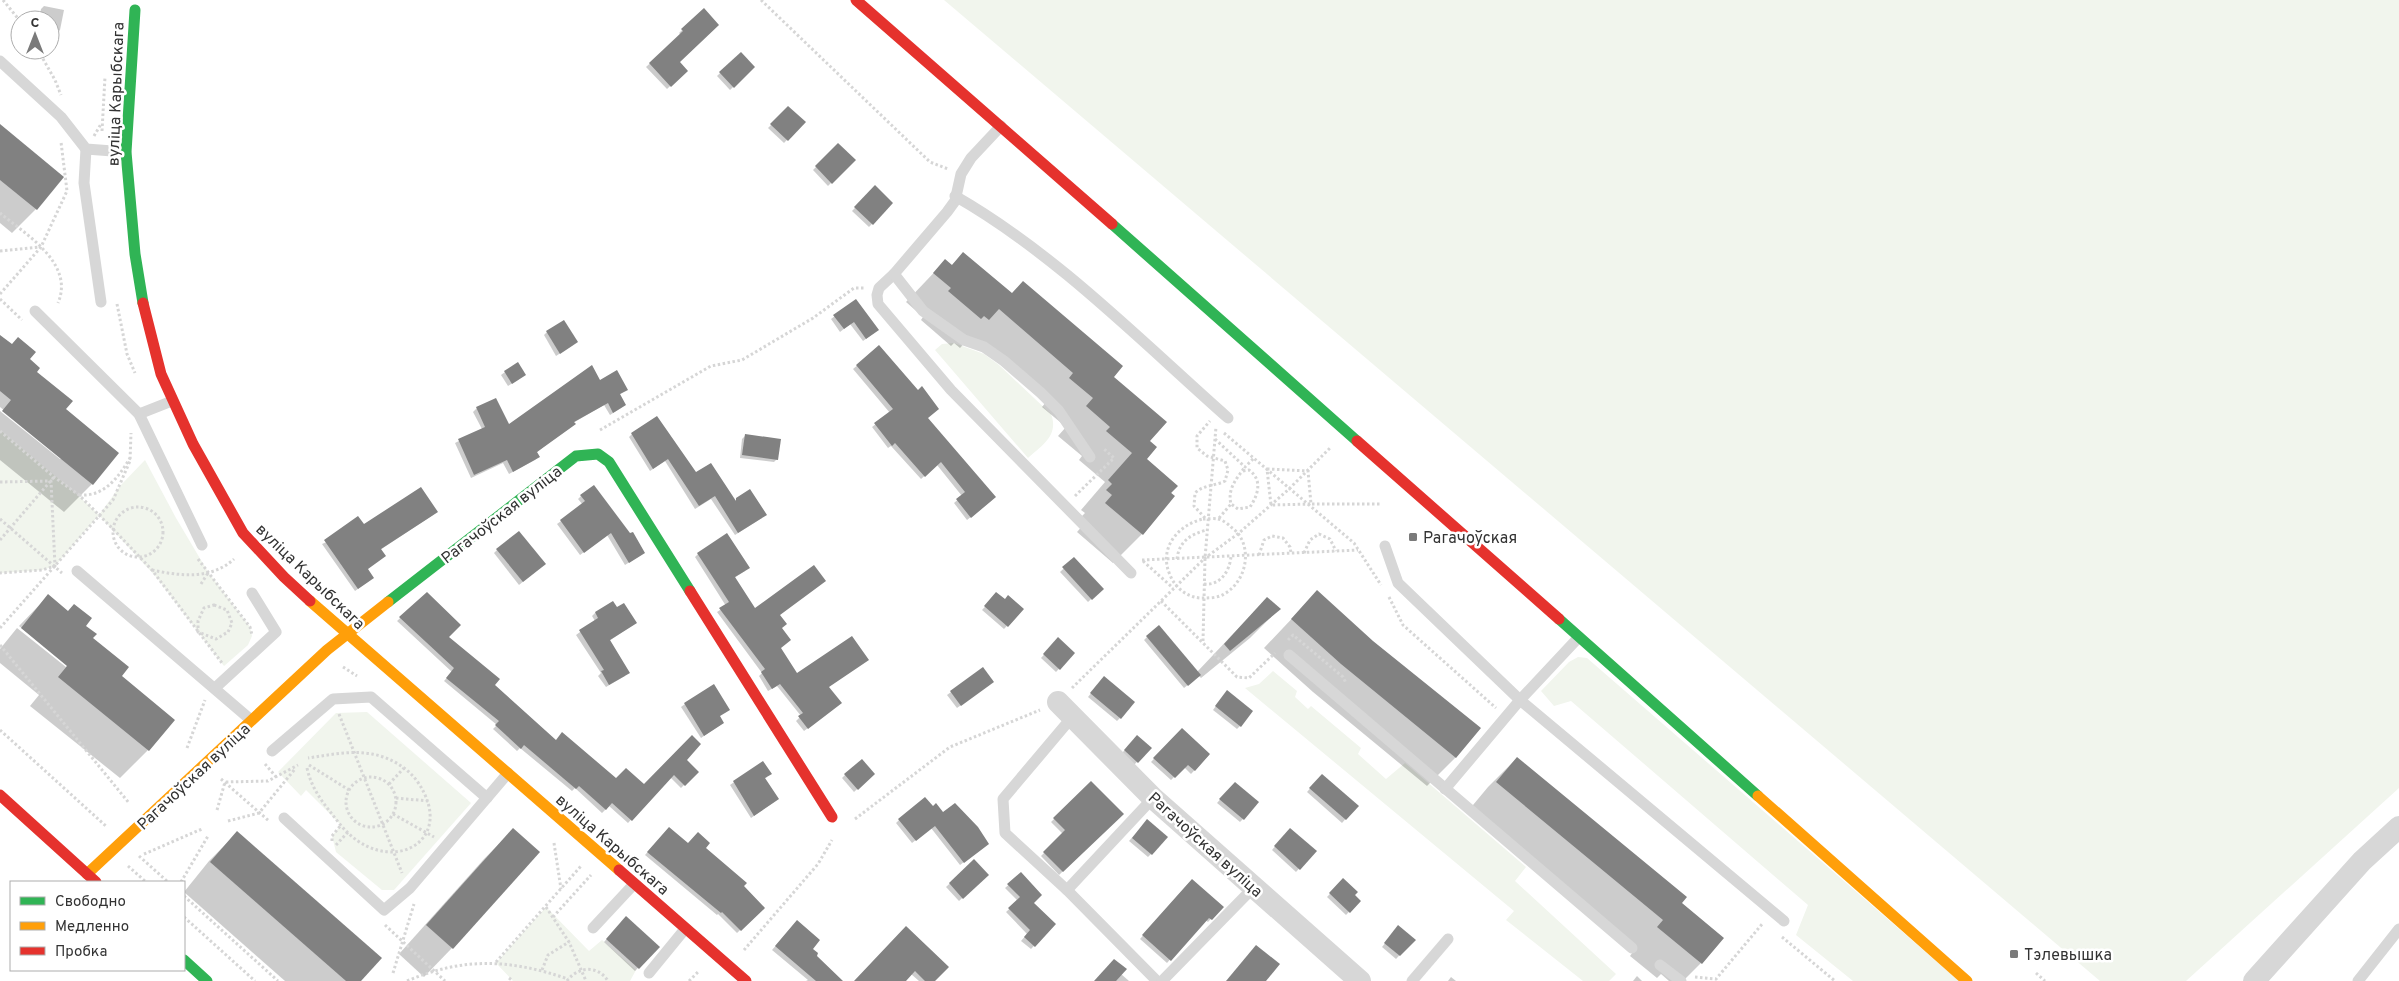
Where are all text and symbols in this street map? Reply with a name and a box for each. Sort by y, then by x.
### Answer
north arrow [10,10,60,60]
text: С [31,15,40,32]
street label: вуліца Карыбскага [104,22,130,166]
street label: Рагачоўская вуліца [438,462,567,569]
street label: вуліца Карыбскага [251,520,368,635]
place label: Рагачоўская [1423,529,1517,549]
marker: Рагачоўская [1407,531,1419,543]
street label: Рагачоўская вуліца [134,720,255,835]
street label: Рагачоўская вуліца [1143,789,1266,902]
street label: вуліца Карыбскага [551,791,673,900]
legend [10,881,185,971]
text: Свободно [55,893,126,912]
text: Медленно [55,918,129,937]
text: Пробка [55,943,107,962]
place label: Тэлевышка [2024,946,2112,966]
marker: Тэлевышка [2008,948,2020,960]

